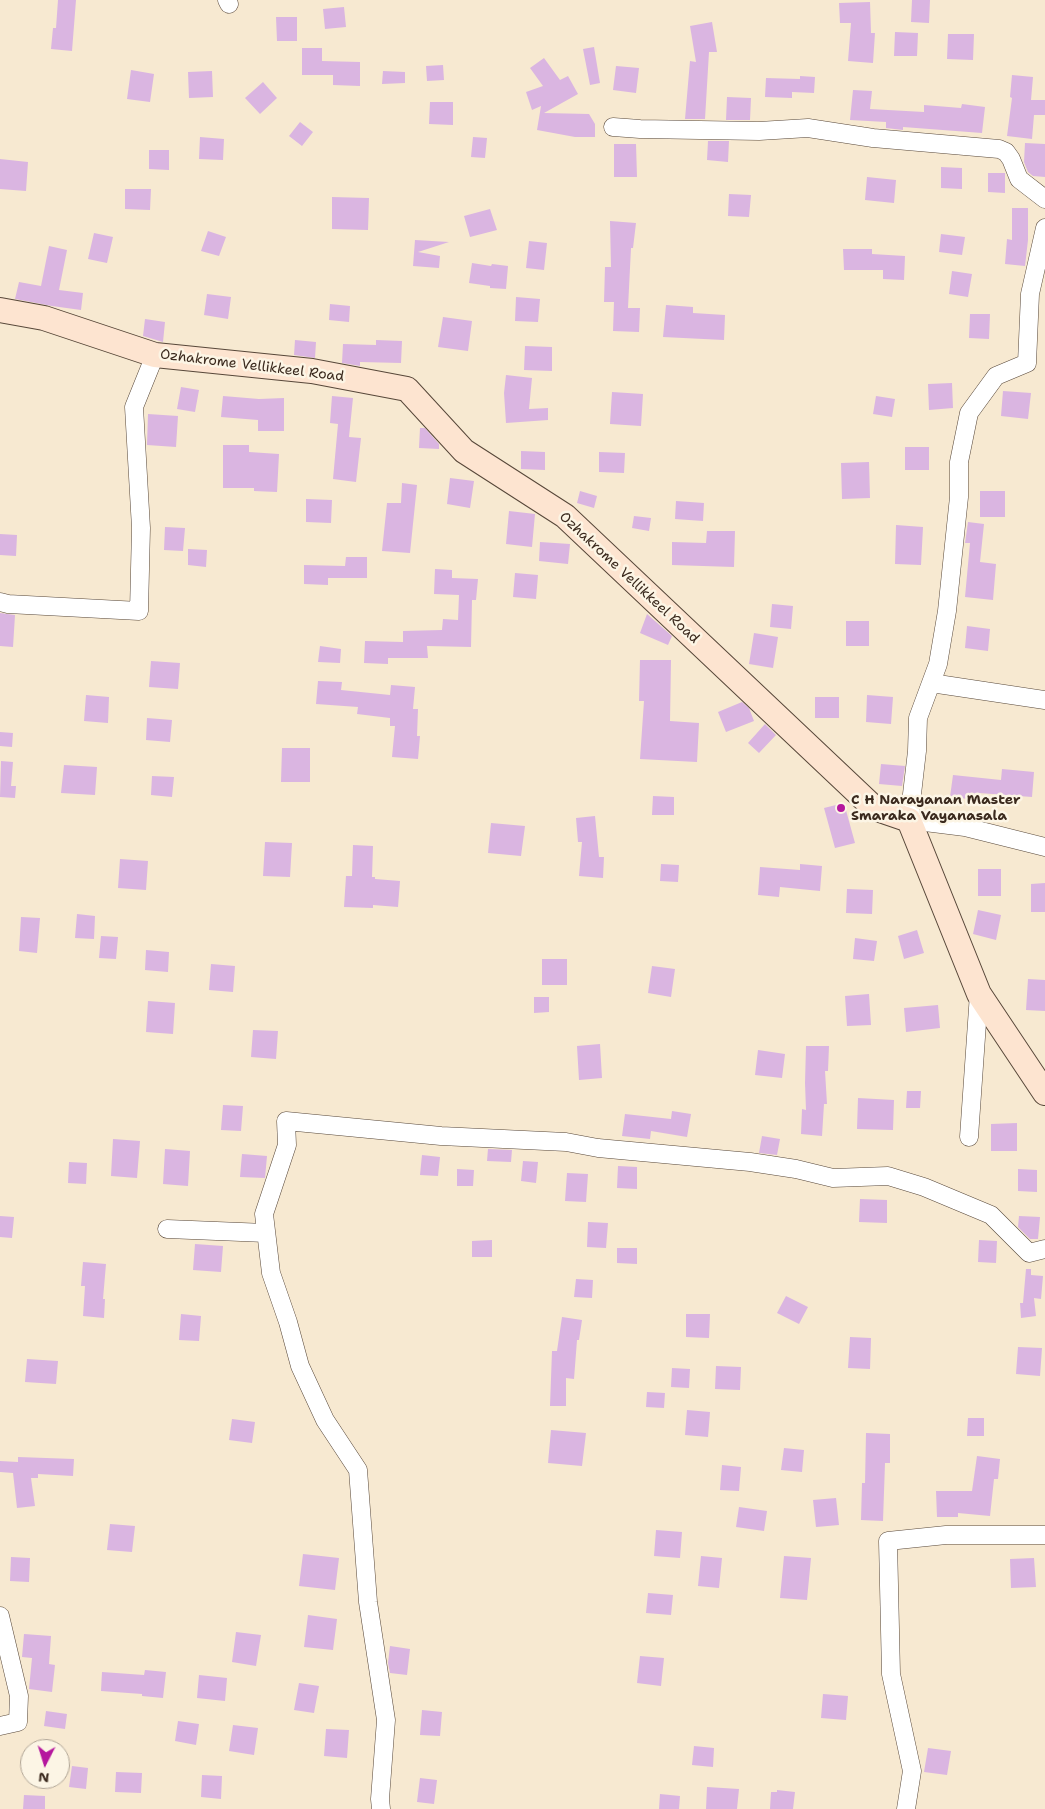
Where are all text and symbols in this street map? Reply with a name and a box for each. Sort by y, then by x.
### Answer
street label: Ozhakrome Vellikkeel Road [159,346,345,386]
street label: Ozhakrome Vellikkeel Road [556,509,702,647]
place label: C H Narayanan Master Smaraka Vayanasala [851,792,1021,824]
marker: C H Narayanan Master Smaraka Vayanasala [835,802,847,814]
north arrow [20,1739,70,1789]
text: N [37,1768,50,1787]

